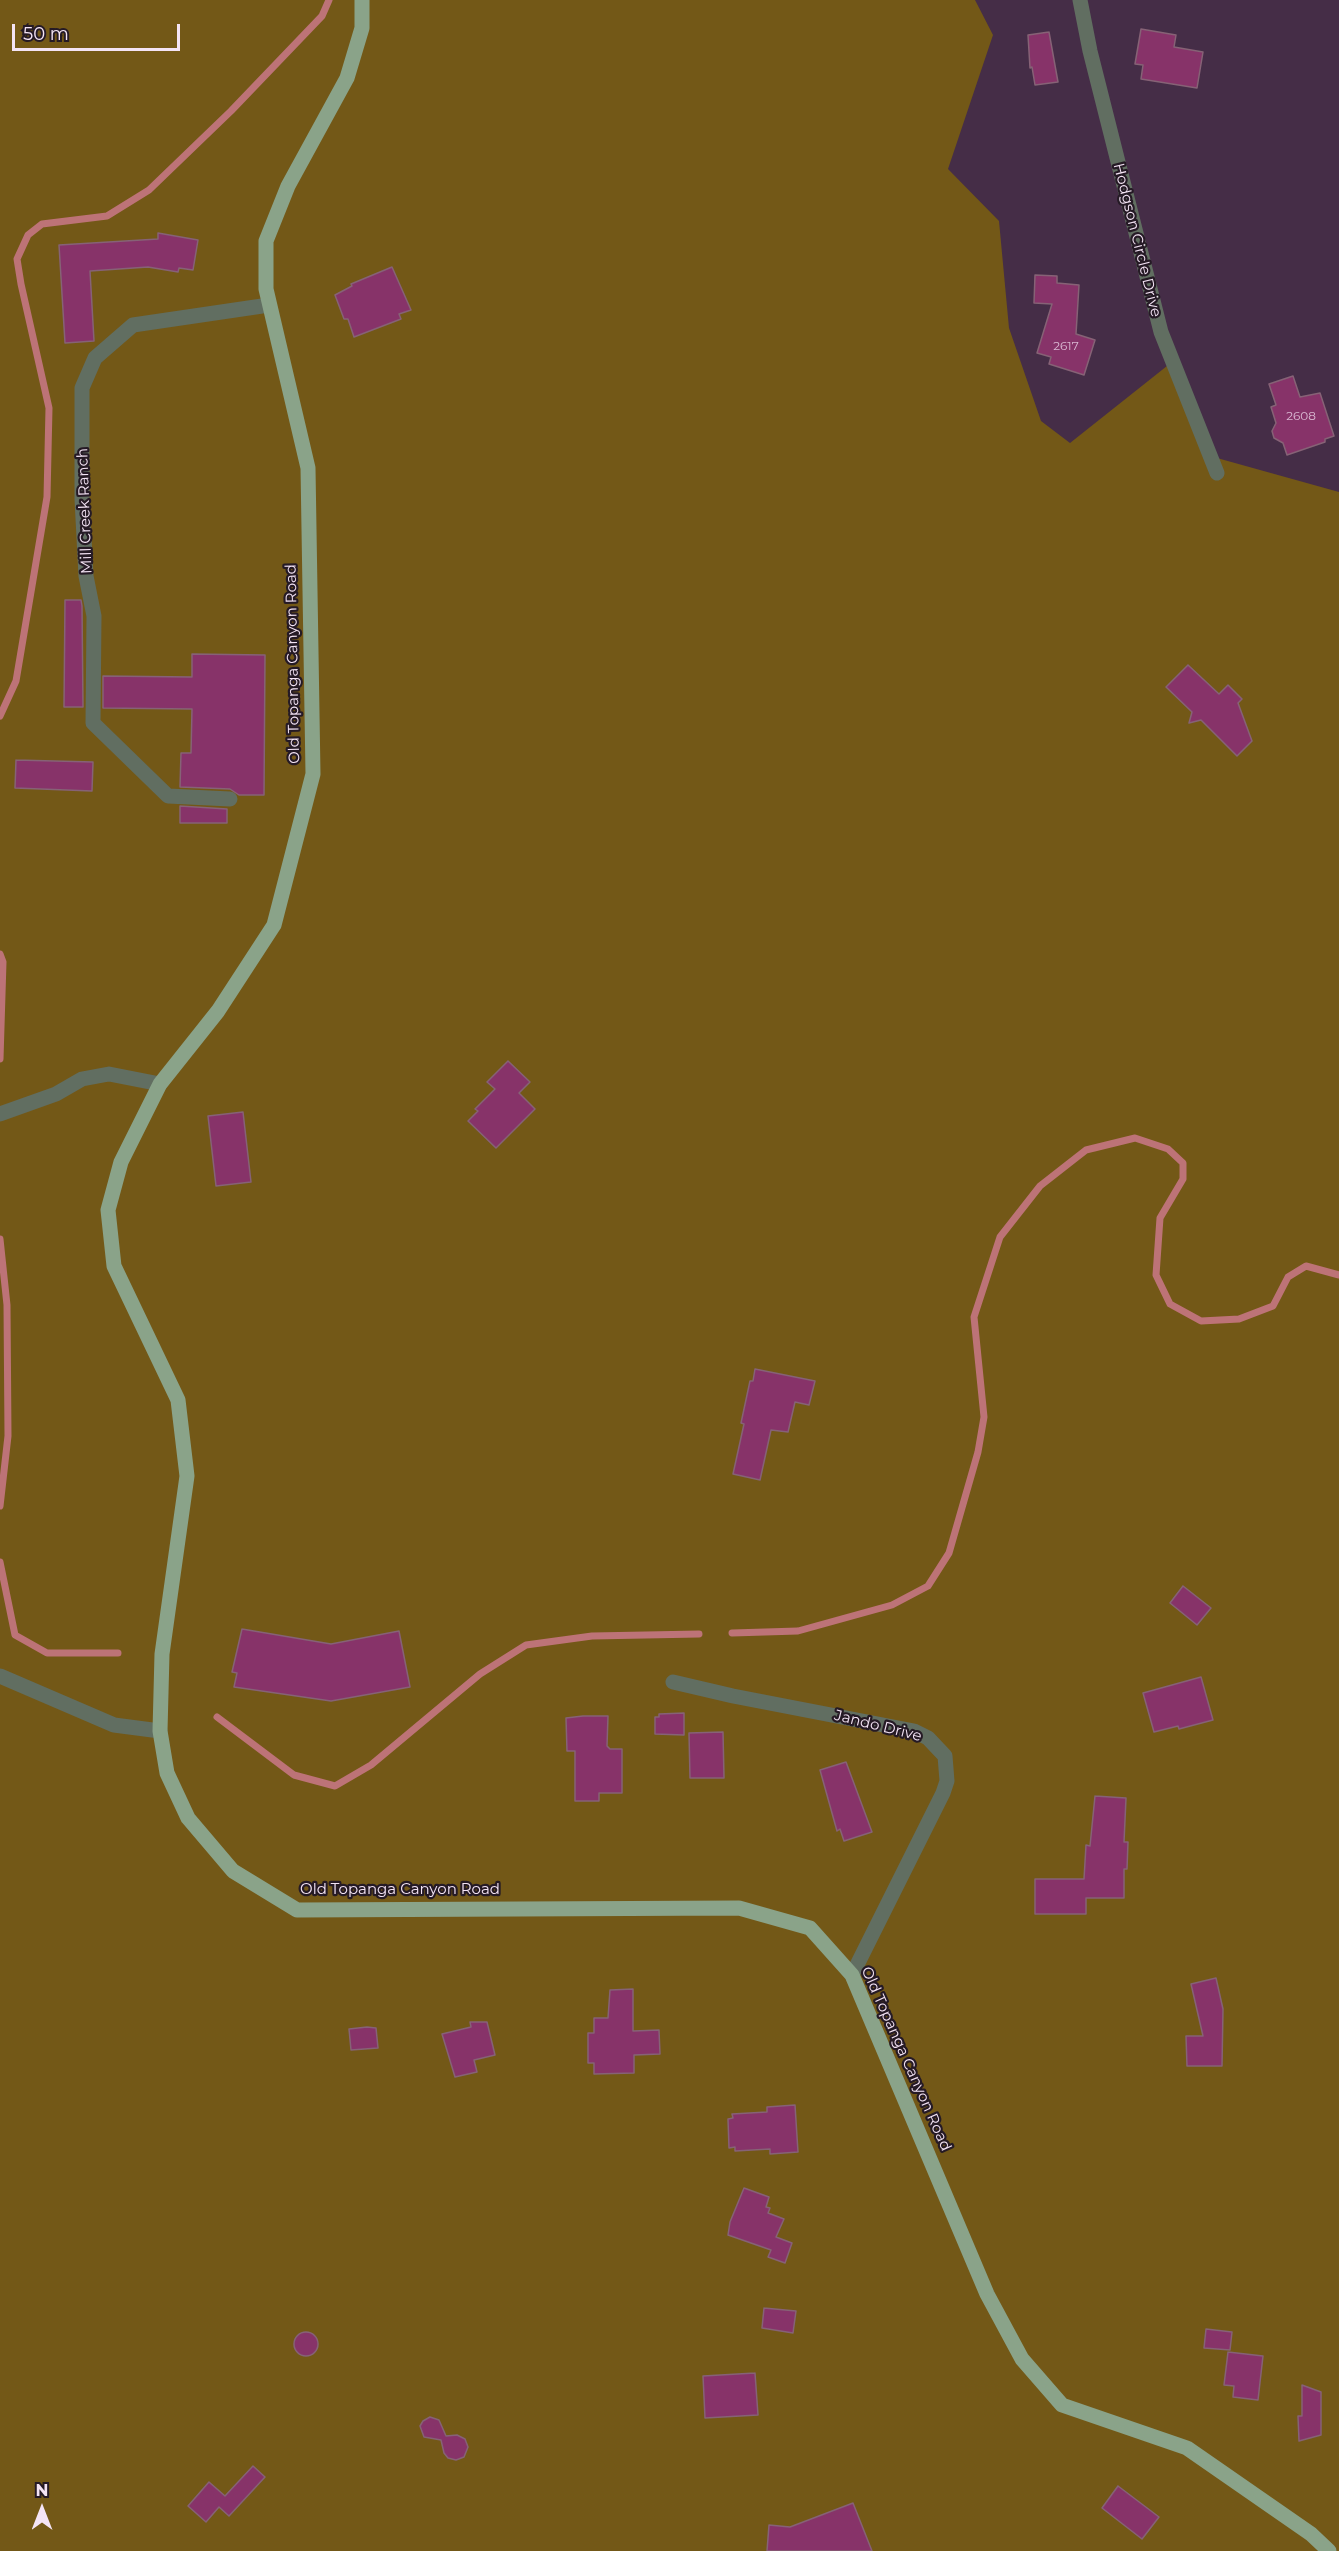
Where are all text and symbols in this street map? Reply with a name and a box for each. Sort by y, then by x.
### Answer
scale bar [15,12,183,50]
text: 50 m [23,23,69,45]
street label: Hodgson Circle Drive [1109,161,1165,319]
house number: 2617 [1053,339,1079,353]
house number: 2608 [1286,409,1316,423]
street label: Mill Creek Ranch [74,448,96,574]
street label: Old Topanga Canyon Road [282,564,304,764]
street label: Jando Drive [832,1706,924,1746]
street label: Old Topanga Canyon Road [300,1881,500,1899]
street label: Old Topanga Canyon Road [857,1964,955,2154]
north arrow [12,2479,72,2539]
text: N [36,2481,48,2500]

